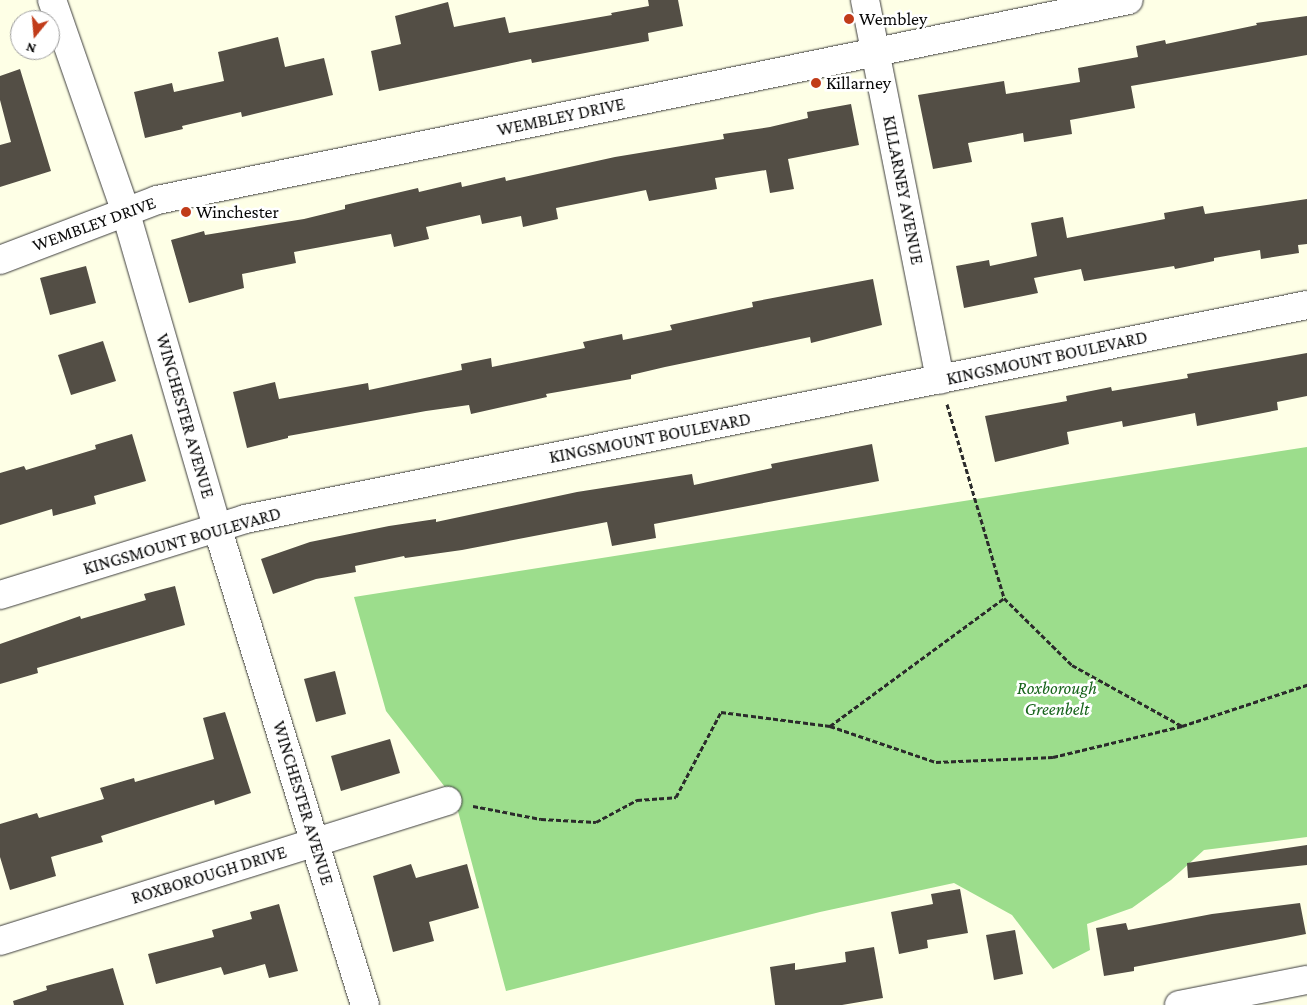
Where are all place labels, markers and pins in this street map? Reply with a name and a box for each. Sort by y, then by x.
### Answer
place label: Wembley [859,8,927,30]
marker: Wembley [843,13,855,25]
place label: Killarney [826,72,891,94]
marker: Killarney [810,77,822,89]
place label: Winchester [196,201,279,223]
marker: Winchester [180,206,192,218]

